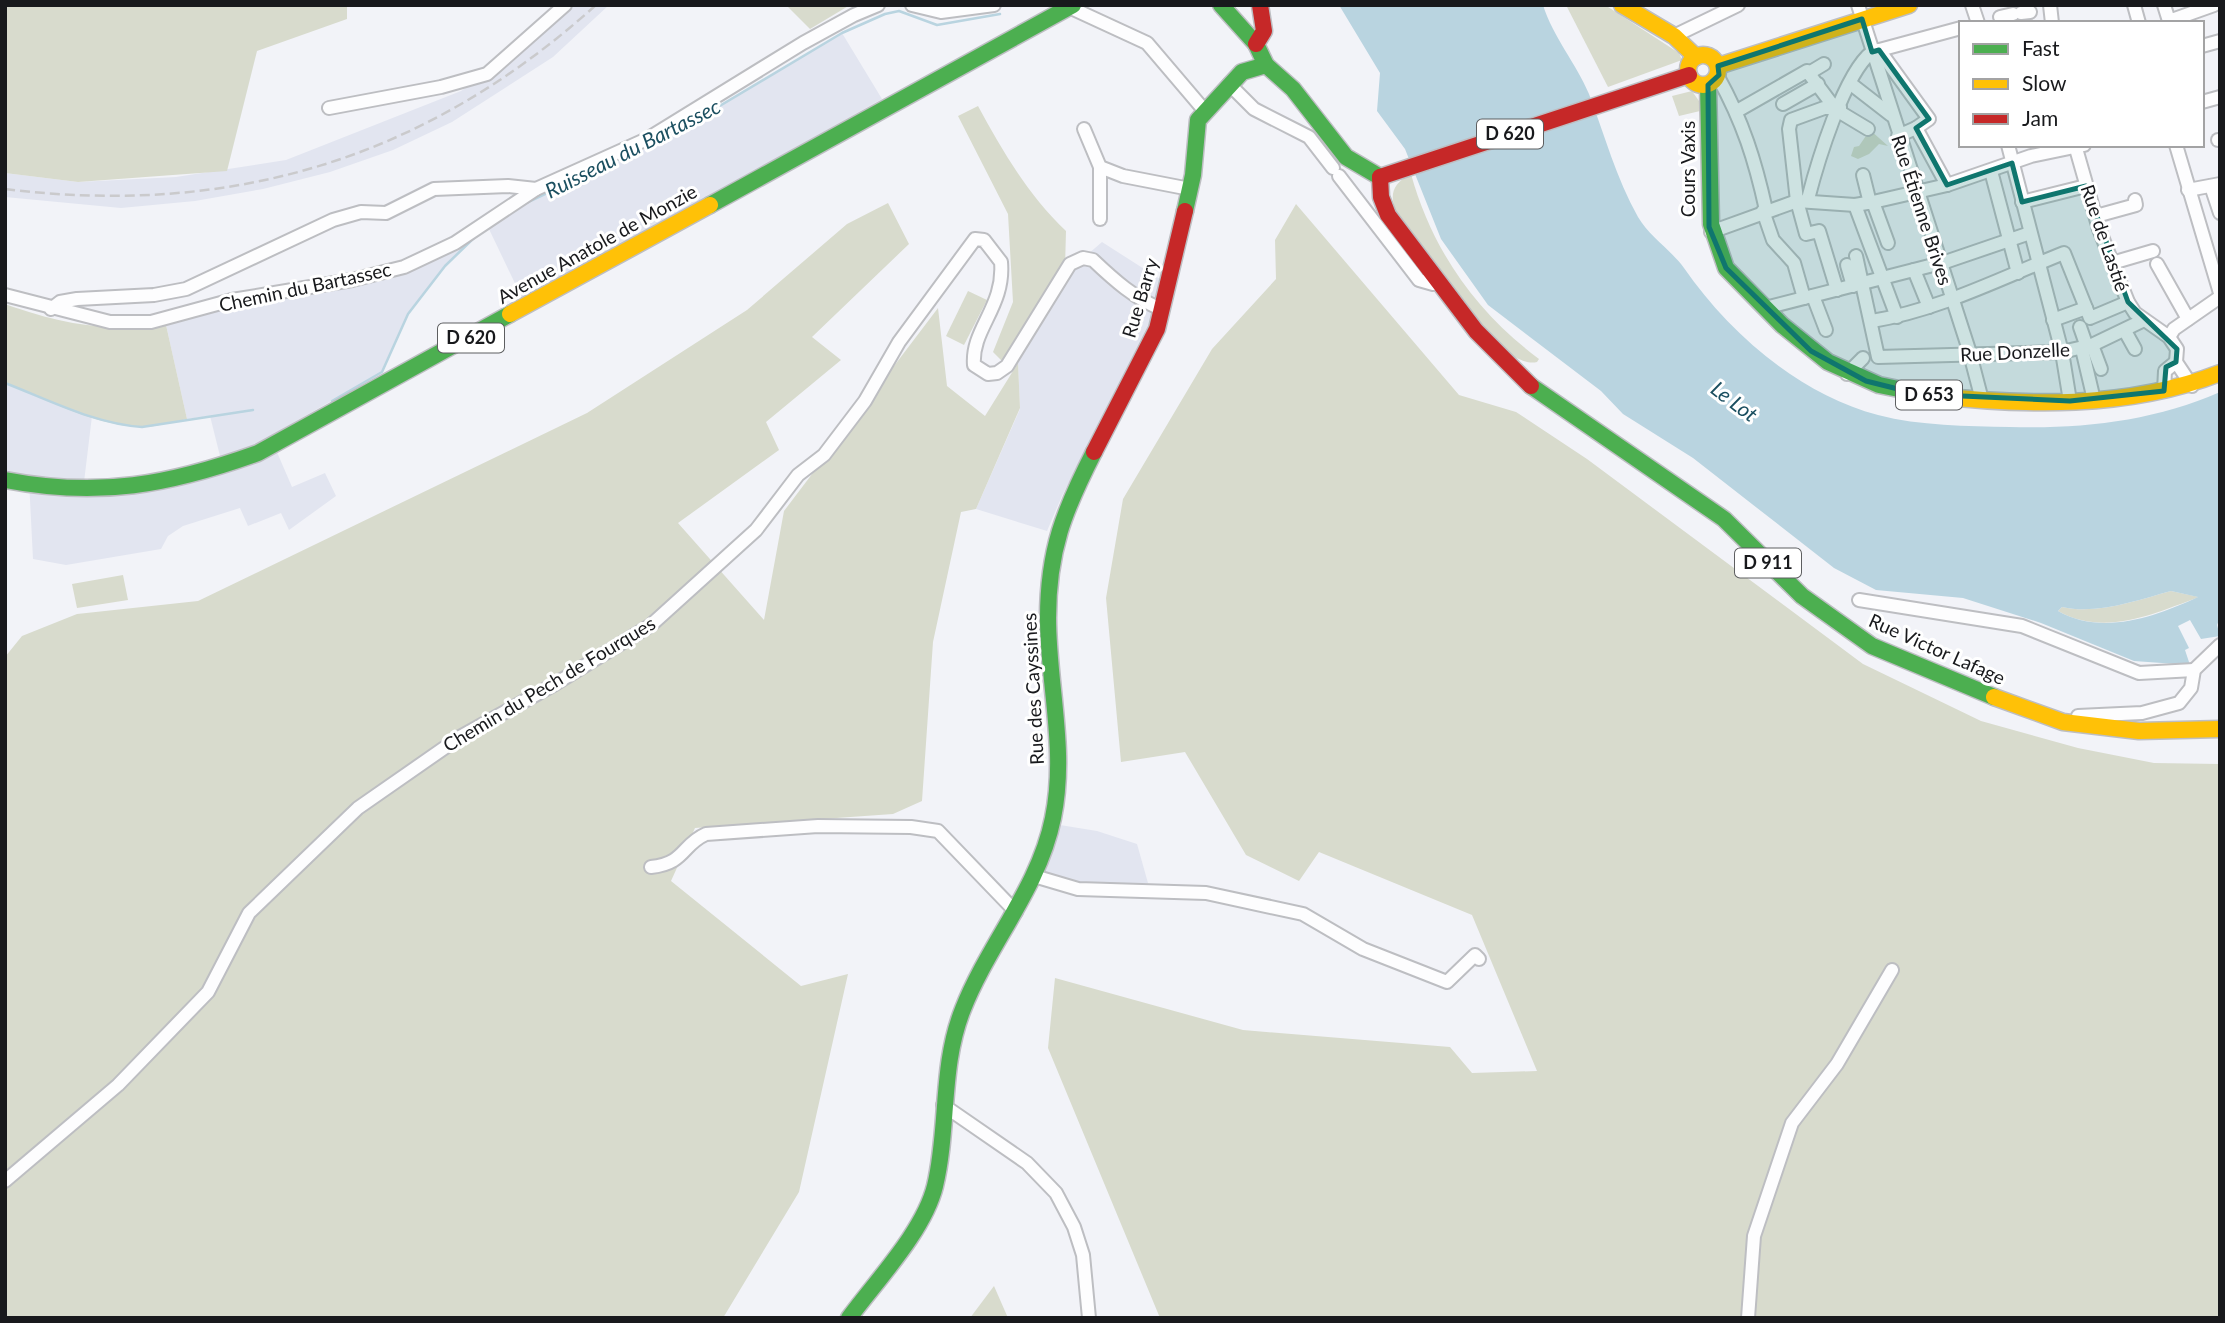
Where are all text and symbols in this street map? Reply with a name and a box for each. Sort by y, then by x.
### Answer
legend [1959,21,2204,147]
text: Fast [2022,35,2060,60]
text: Slow [2022,70,2067,95]
water label: Ruisseau du Bartassec [541,92,725,203]
text: Jam [2022,105,2058,130]
road number: D 620 [1477,119,1543,148]
street label: Cours Vaxis [1676,121,1699,217]
street label: Rue Étienne Brives [1887,132,1958,288]
street label: Avenue Anatole de Monzie [493,179,700,308]
street label: Rue de Lastié [2076,181,2135,294]
street label: Rue Barry [1117,255,1163,341]
street label: Chemin du Bartassec [217,257,393,316]
road number: D 620 [438,324,504,352]
street label: Rue Donzelle [1959,337,2071,366]
water label: Le Lot [1707,375,1763,427]
road number: D 653 [1896,380,1962,410]
road number: D 911 [1735,548,1801,578]
street label: Rue Victor Lafage [1866,608,2009,689]
street label: Chemin du Pech de Fourques [438,611,659,756]
street label: Rue des Cayssines [1017,612,1048,766]

